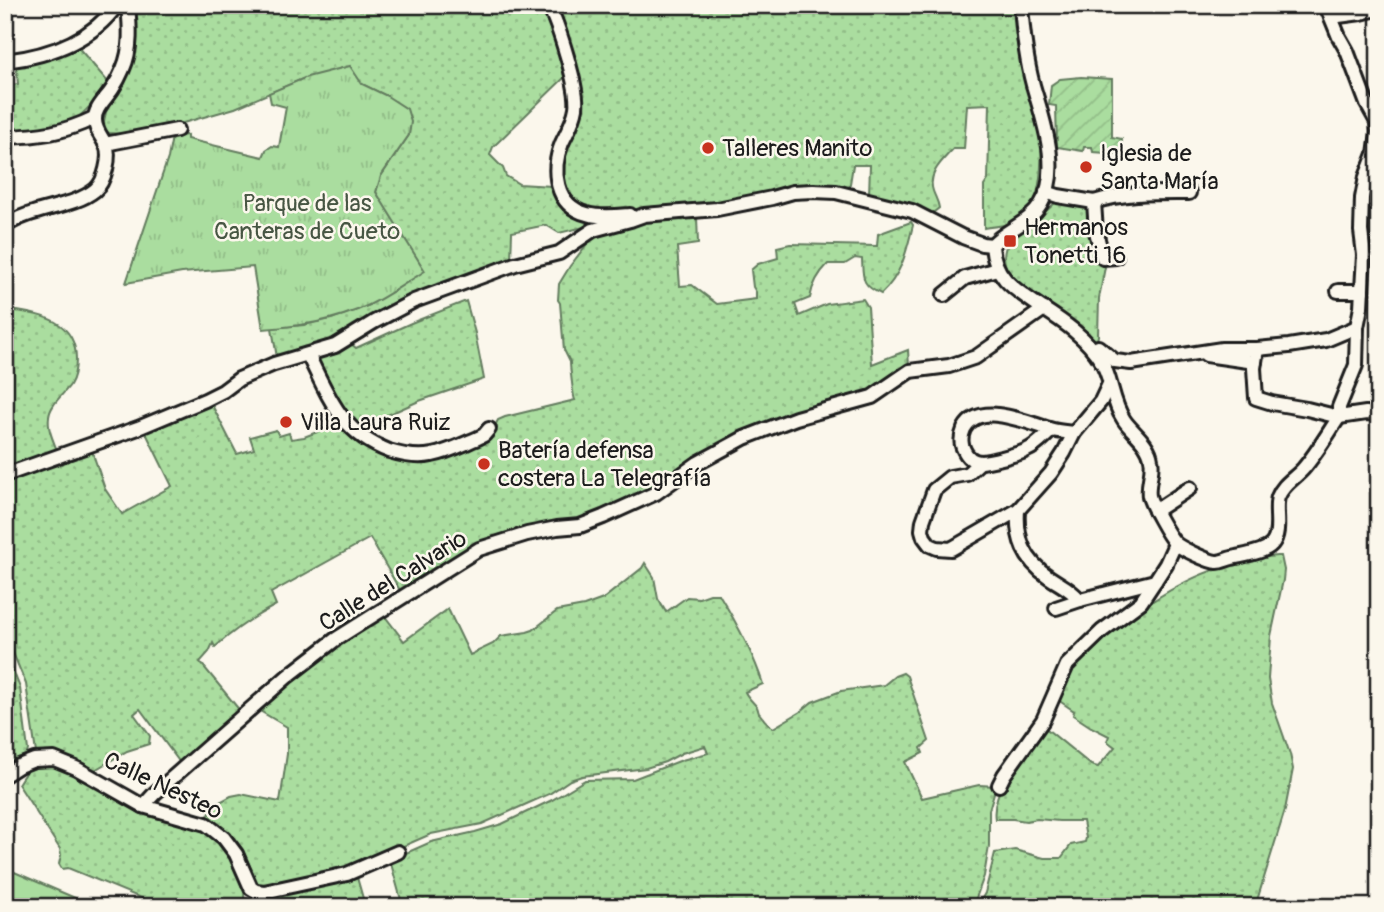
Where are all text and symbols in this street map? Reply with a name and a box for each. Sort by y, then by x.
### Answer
place label: Talleres Manito [722,134,872,163]
place label: Iglesia de Santa María [1100,139,1219,196]
marker: Talleres Manito [700,140,716,156]
marker: Iglesia de Santa María [1078,159,1094,175]
park label: Parque de las Canteras de Cueto [214,189,400,246]
place label: Hermanos Tonetti 16 [1024,213,1128,270]
marker: Hermanos Tonetti 16 [1002,233,1018,249]
place label: Villa Laura Ruiz [300,408,450,437]
marker: Villa Laura Ruiz [278,414,294,430]
place label: Batería defensa costera La Telegrafía [498,436,711,493]
marker: Batería defensa costera La Telegrafía [476,456,492,472]
street label: Calle del Calvario [314,524,472,638]
street label: Calle Nesteo [99,746,227,826]

